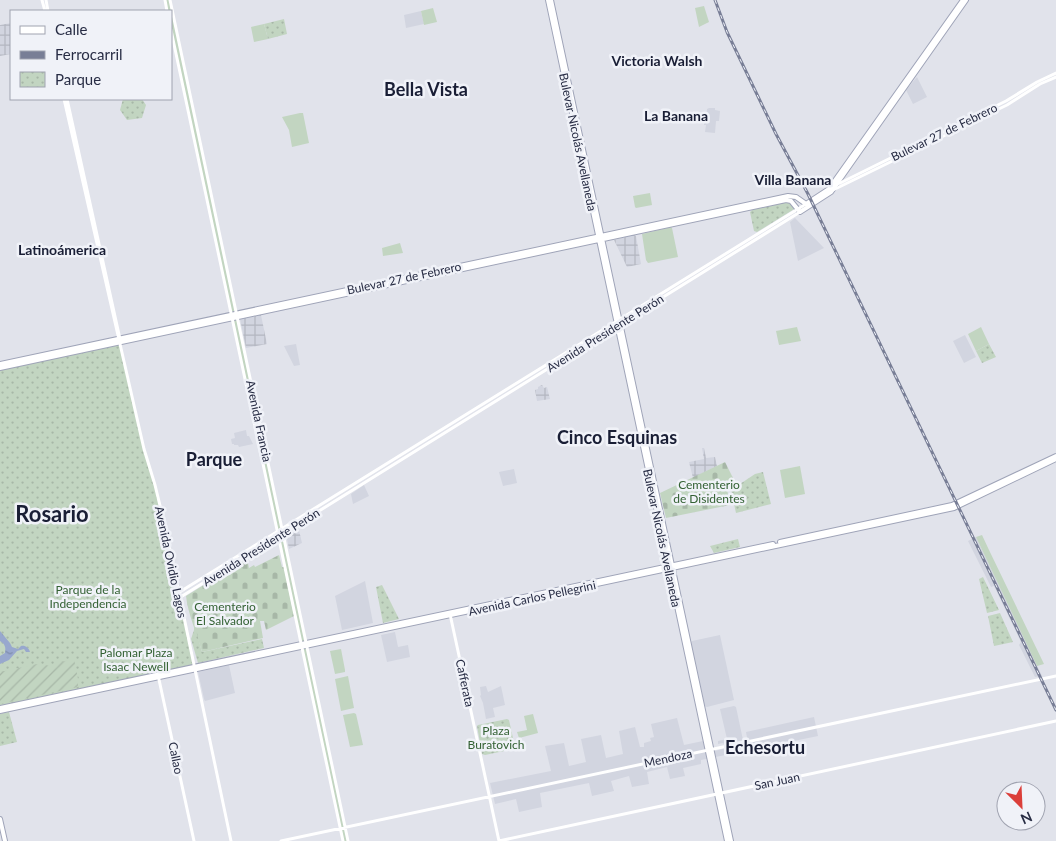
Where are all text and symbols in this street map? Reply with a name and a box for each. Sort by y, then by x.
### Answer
legend [10,10,172,100]
text: Calle [55,20,88,38]
text: Ferrocarril [55,45,123,63]
district label: Victoria Walsh [611,52,703,69]
text: Parque [55,70,101,88]
street label: Bulevar Nicolás Avellaneda [556,71,600,213]
district label: Bella Vista [384,78,468,100]
street label: Bulevar 27 de Febrero [888,100,1000,164]
district label: La Banana [644,107,708,124]
district label: Villa Banana [754,171,831,188]
district label: Latinoámerica [18,241,106,258]
street label: Bulevar 27 de Febrero [346,259,463,297]
street label: Avenida Presidente Perón [544,291,666,375]
street label: Avenida Francia [243,379,275,463]
district label: Cinco Esquinas [557,426,677,448]
district label: Parque [186,448,243,470]
street label: Bulevar Nicolás Avellaneda [640,467,684,609]
park label: Cementerio de Disidentes [673,477,745,506]
district label: Rosario [15,500,89,527]
street label: Avenida Ovidio Lagos [152,505,190,619]
street label: Avenida Presidente Perón [200,505,322,589]
street label: Avenida Carlos Pellegrini [467,577,597,619]
park label: Parque de la Independencia [49,582,127,611]
park label: Cementerio El Salvador [194,599,256,628]
park label: Palomar Plaza Isaac Newell [100,645,173,674]
street label: Cafferata [453,658,477,708]
park label: Plaza Buratovich [468,723,524,752]
district label: Echesortu [725,736,805,758]
street label: Callao [165,741,187,776]
street label: Mendoza [643,746,693,770]
street label: San Juan [753,769,801,793]
north arrow [996,781,1046,831]
text: N [1018,808,1035,828]

